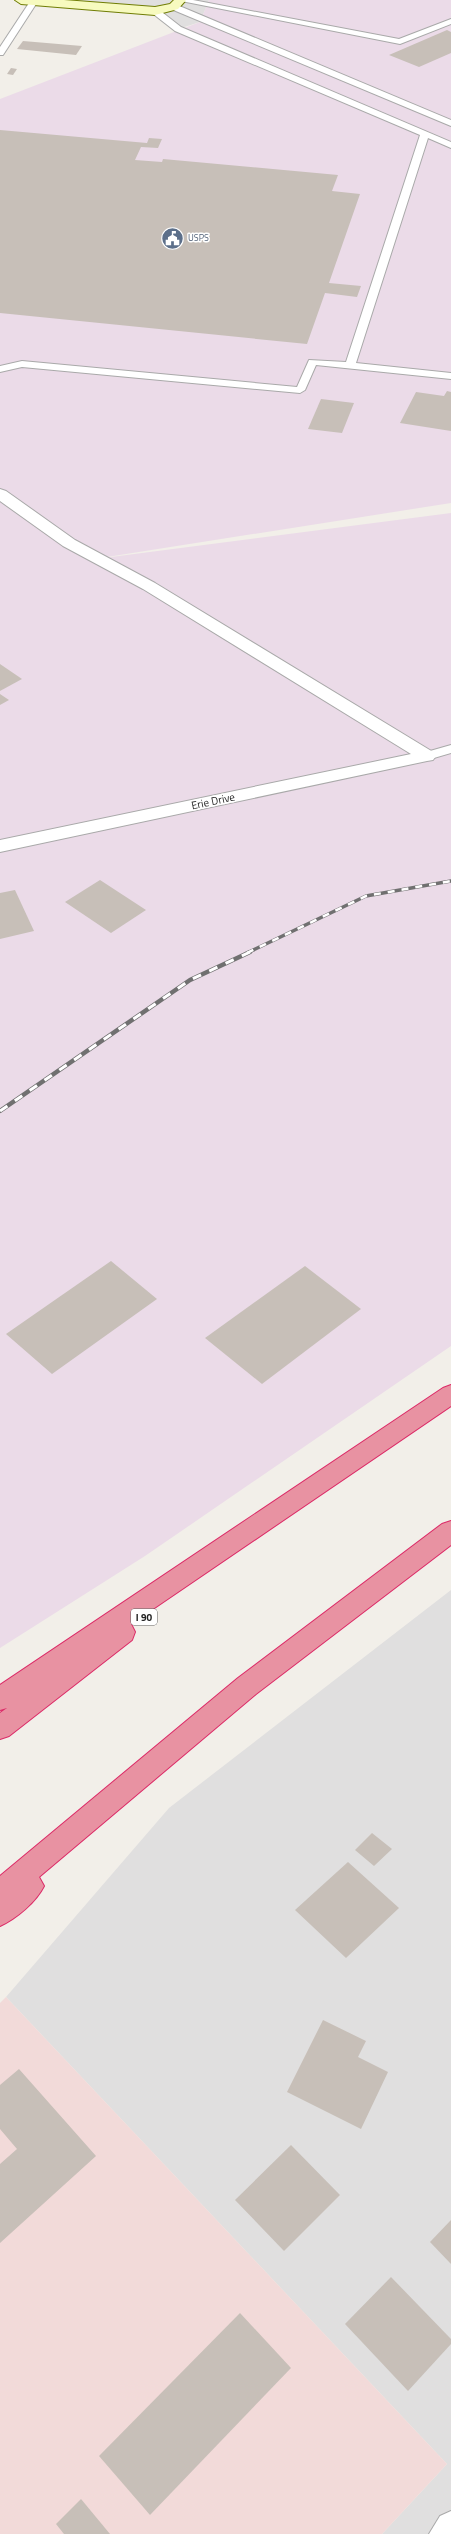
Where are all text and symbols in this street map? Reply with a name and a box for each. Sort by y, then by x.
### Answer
public building icon: USPS [159,225,185,251]
place label: USPS [188,231,209,244]
street label: Erie Drive [190,788,237,813]
road number: I 90 [131,1609,157,1625]

